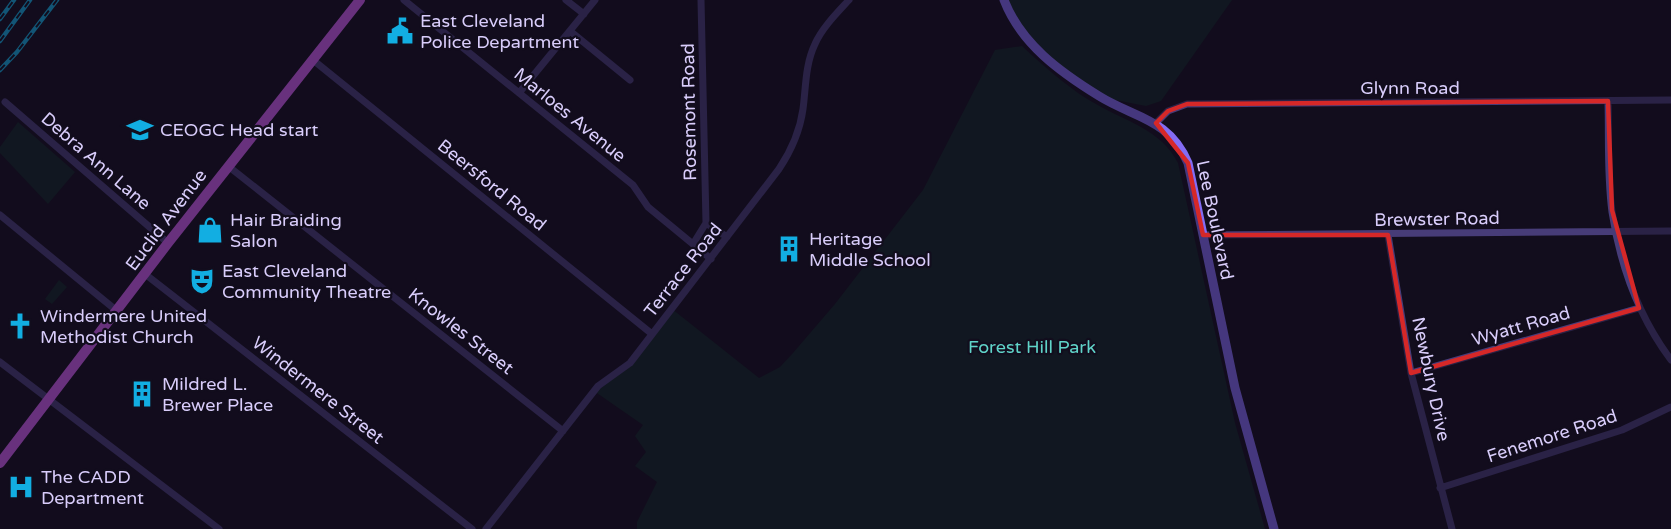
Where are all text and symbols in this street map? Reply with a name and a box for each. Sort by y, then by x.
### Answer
place label: East Cleveland Police Department [420,10,579,53]
public building icon: East Cleveland Police Department [385,16,415,46]
street label: Rosemont Road [677,43,701,181]
street label: Marloes Avenue [510,63,630,167]
street label: Glynn Road [1360,77,1460,99]
street label: Debra Ann Lane [37,107,155,215]
school or university icon: CEOGC Head start [125,115,155,145]
place label: CEOGC Head start [160,119,318,141]
street label: Beersford Road [433,134,551,236]
street label: Lee Boulevard [1192,158,1238,282]
street label: Euclid Avenue [121,165,211,275]
street label: Brewster Road [1374,207,1500,231]
place label: Hair Braiding Salon [230,209,342,252]
shop icon: Hair Braiding Salon [195,215,225,245]
street label: Terrace Road [639,218,727,322]
place label: Heritage Middle School [809,228,931,271]
building icon: Heritage Middle School [774,234,804,264]
place label: East Cleveland Community Theatre [222,260,391,303]
theatre icon: East Cleveland Community Theatre [187,266,217,296]
street label: Knowles Street [404,283,518,379]
street label: Wyatt Road [1469,301,1573,351]
place label: Windermere United Methodist Church [40,305,207,348]
church icon: Windermere United Methodist Church [5,311,35,341]
street label: Newbury Drive [1407,315,1455,443]
street label: Windermere Street [248,332,389,448]
park label: Forest Hill Park [968,336,1096,358]
place label: Mildred L. Brewer Place [162,373,273,416]
building icon: Mildred L. Brewer Place [127,379,157,409]
street label: Fenemore Road [1484,405,1620,467]
place label: The CADD Department [41,466,144,509]
hospital icon: The CADD Department [6,472,36,502]

